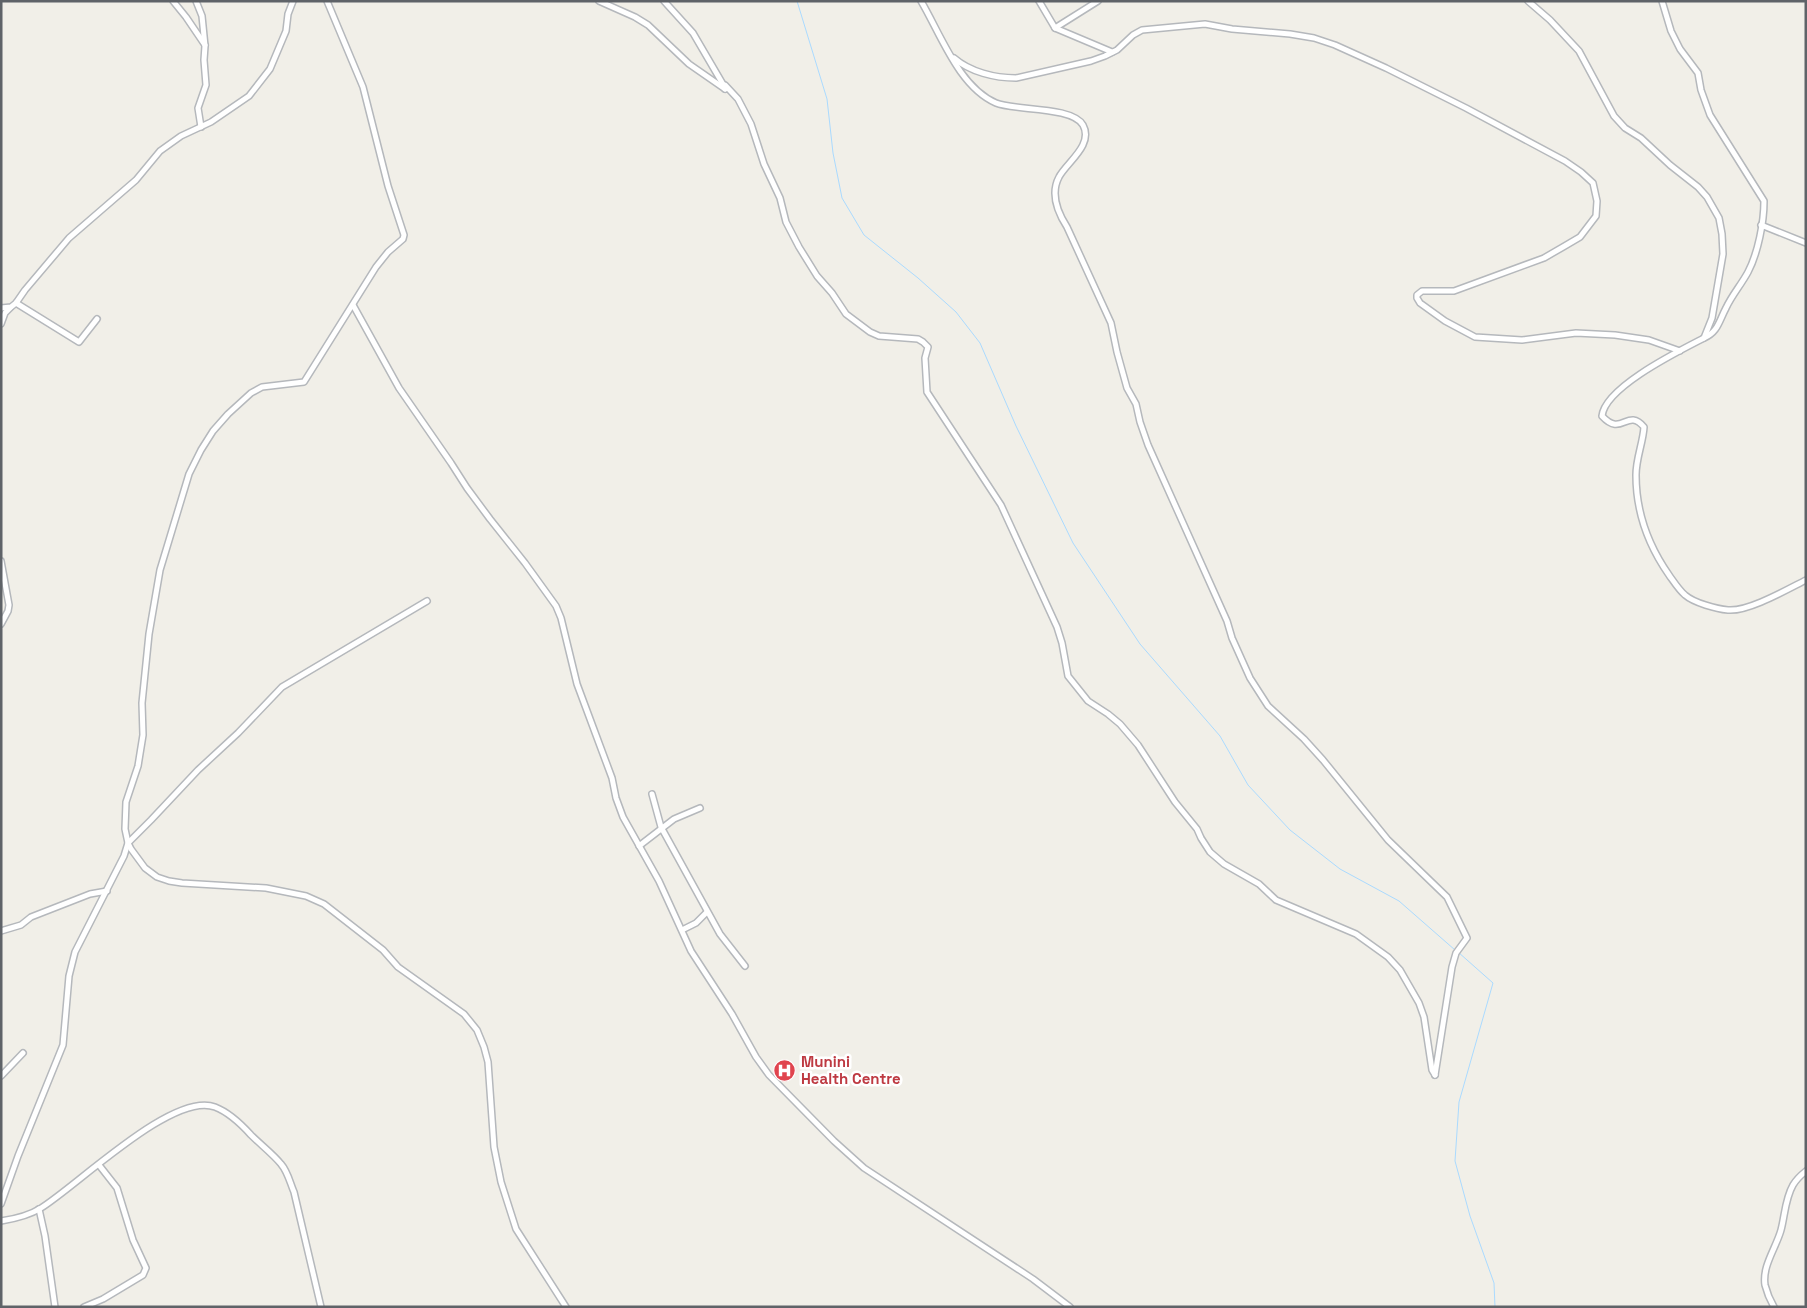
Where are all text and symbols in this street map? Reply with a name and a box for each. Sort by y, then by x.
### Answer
place label: Munini Health Centre [801,1052,901,1088]
hospital icon: Munini Health Centre [773,1059,797,1083]

